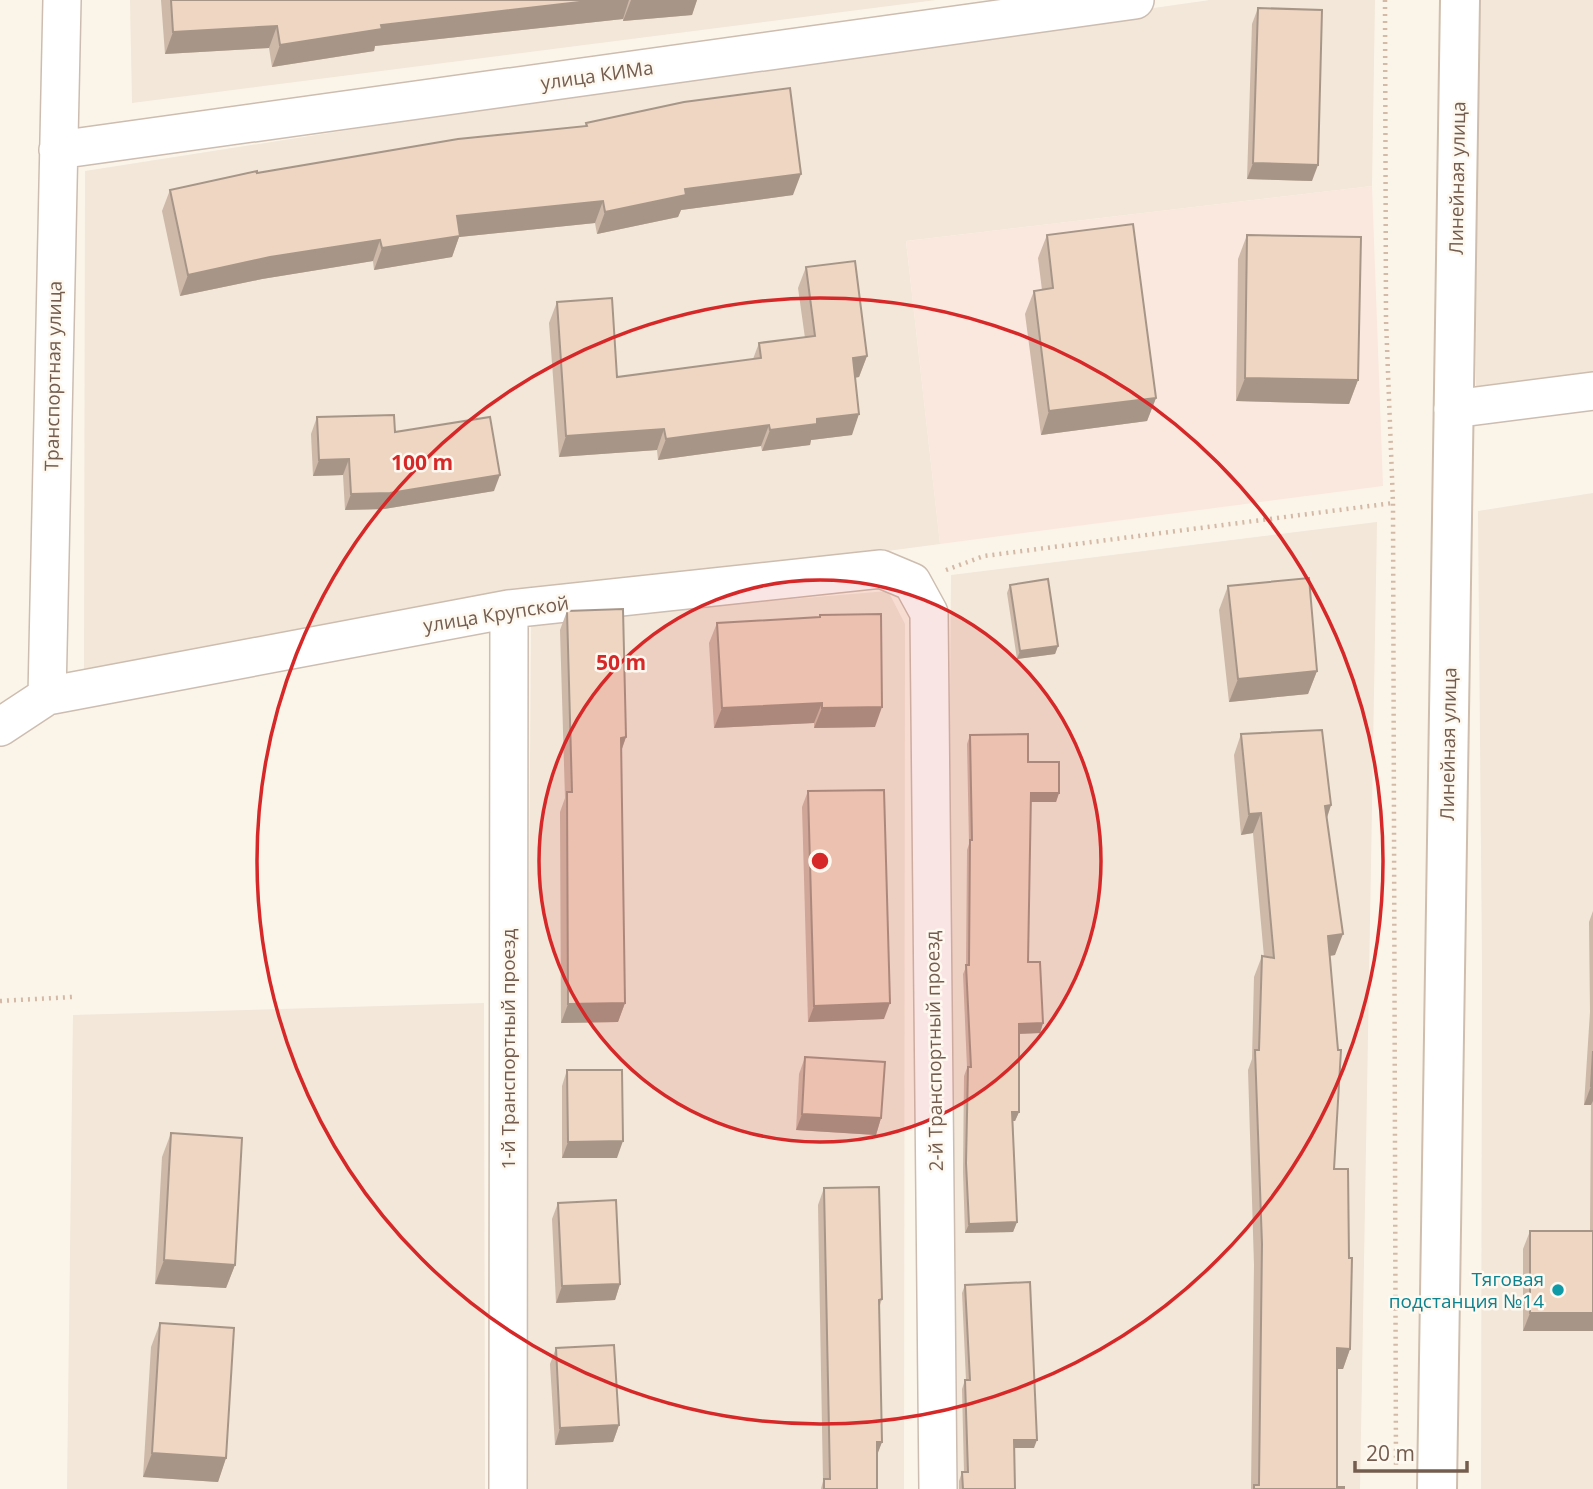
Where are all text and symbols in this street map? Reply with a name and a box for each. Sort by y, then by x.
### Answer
street label: улица КИМа [539,54,655,96]
street label: Линейная улица [1443,101,1471,255]
street label: Транспортная улица [38,281,68,471]
text: 100 m [391,448,453,476]
street label: улица Крупской [421,590,571,638]
text: 50 m [596,648,646,676]
street label: Линейная улица [1434,667,1462,821]
centre of rings [808,849,832,873]
street label: 1-й Транспортный проезд [495,929,521,1169]
street label: 2-й Транспортный проезд [919,930,949,1172]
place label: Тяговая подстанция №14 [1389,1266,1544,1314]
marker: Тяговая подстанция №14 [1550,1282,1566,1298]
scale bar [1355,1430,1467,1474]
text: 20 m [1366,1439,1415,1467]

